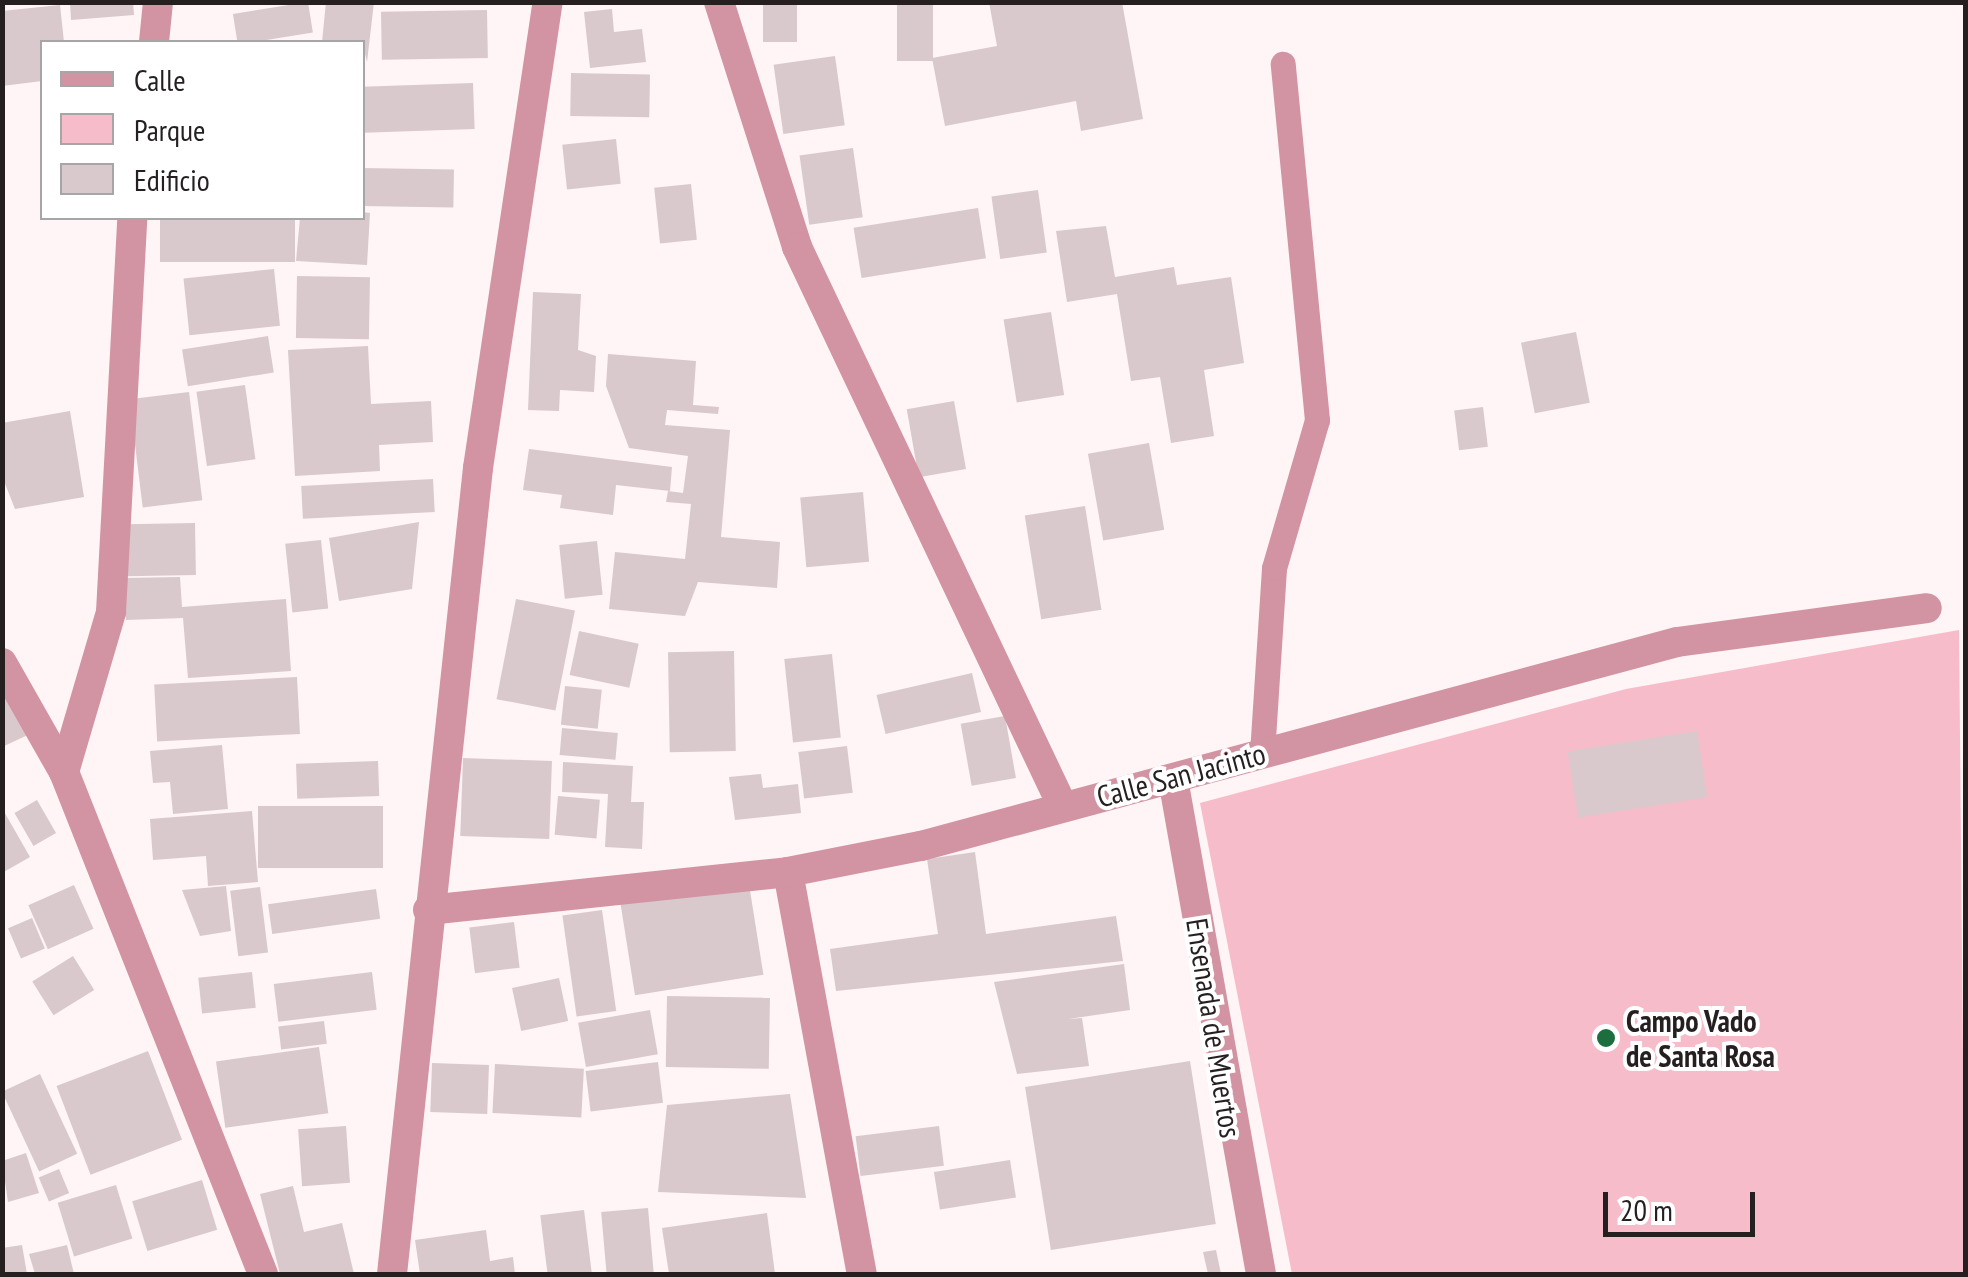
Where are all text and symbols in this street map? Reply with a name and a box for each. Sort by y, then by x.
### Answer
legend [40,40,365,220]
text: Calle [134,60,186,99]
text: Parque [134,110,205,149]
text: Edificio [134,160,210,199]
street label: Calle San Jacinto [1093,735,1269,815]
street label: Ensenada de Muertos [1179,916,1249,1140]
place label: Campo Vado de Santa Rosa [1626,1003,1775,1074]
marker: Campo Vado de Santa Rosa [1595,1027,1617,1049]
scale bar [1608,1172,1760,1234]
text: 20 m [1620,1190,1673,1229]

